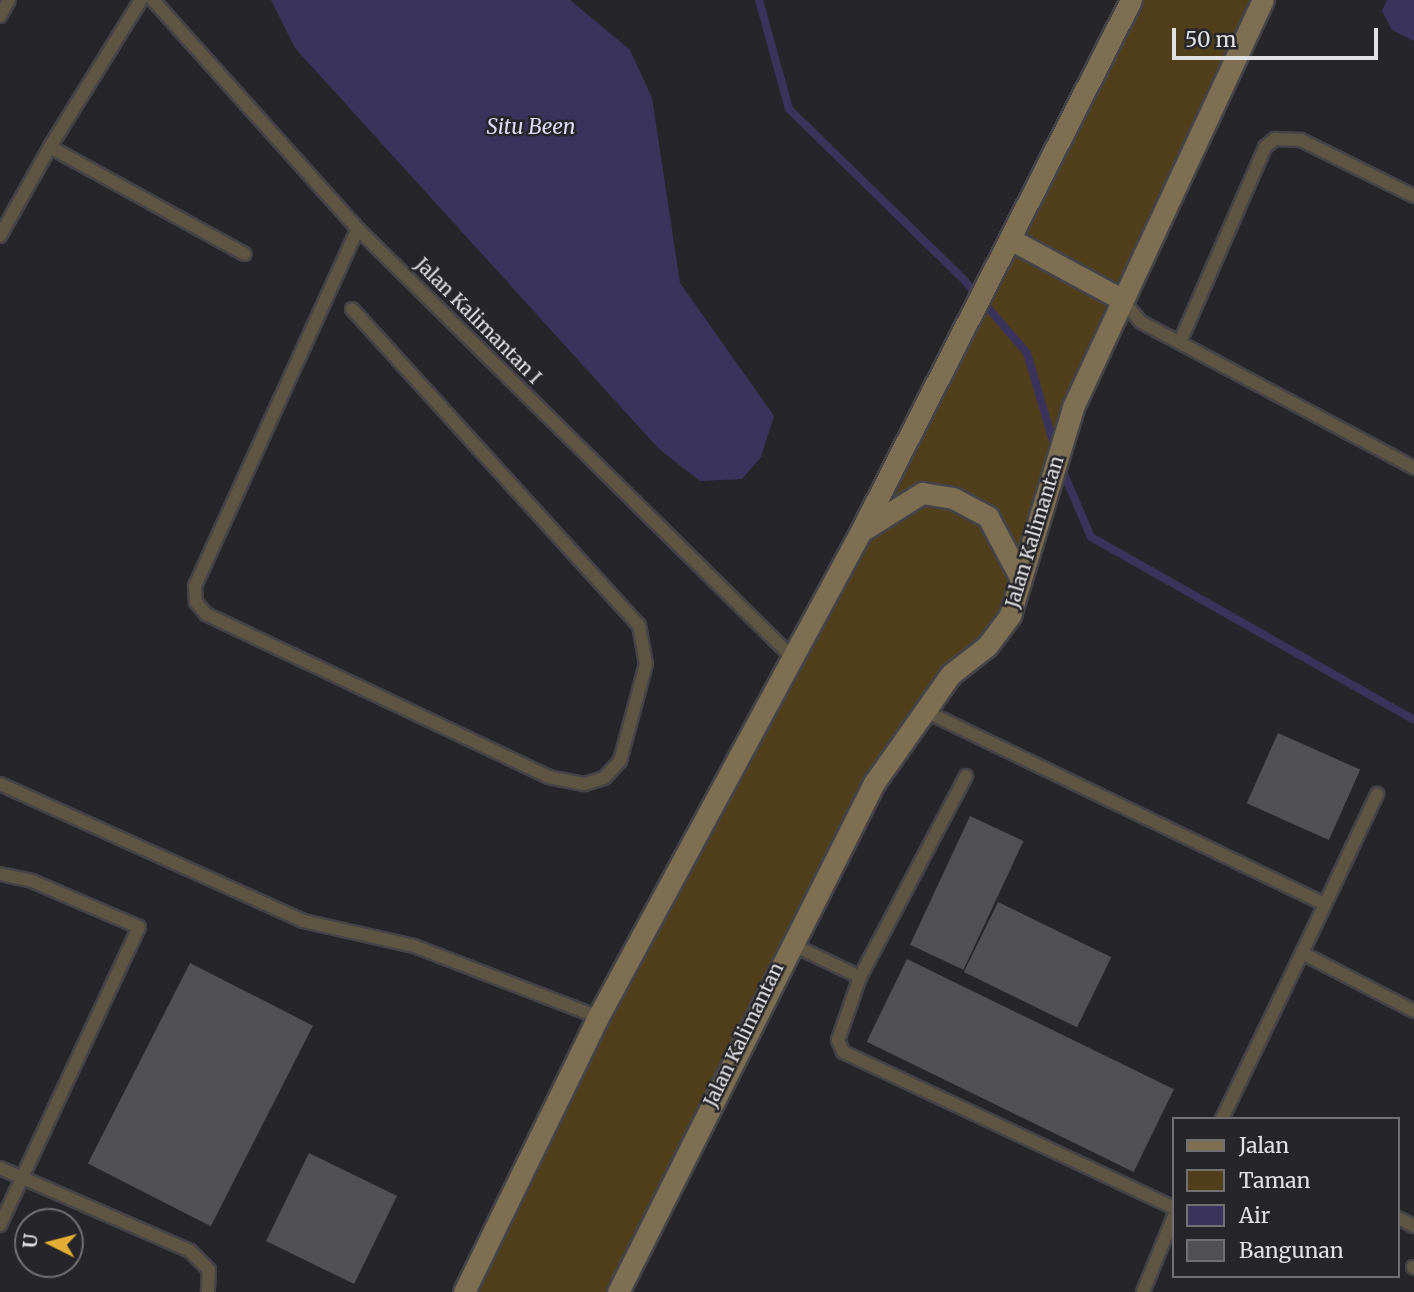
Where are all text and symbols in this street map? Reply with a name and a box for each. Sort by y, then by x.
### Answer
scale bar [1176,14,1382,58]
text: 50 m [1185,26,1236,53]
water label: Situ Been [487,114,575,140]
street label: Jalan Kalimantan I [410,253,546,389]
street label: Jalan Kalimantan [1001,453,1069,611]
street label: Jalan Kalimantan [699,959,789,1111]
legend [1172,1117,1400,1278]
text: Jalan [1239,1132,1289,1159]
text: Taman [1239,1167,1310,1194]
text: Air [1239,1202,1270,1229]
north arrow [14,1208,84,1278]
text: U [17,1233,43,1249]
text: Bangunan [1239,1237,1344,1264]

